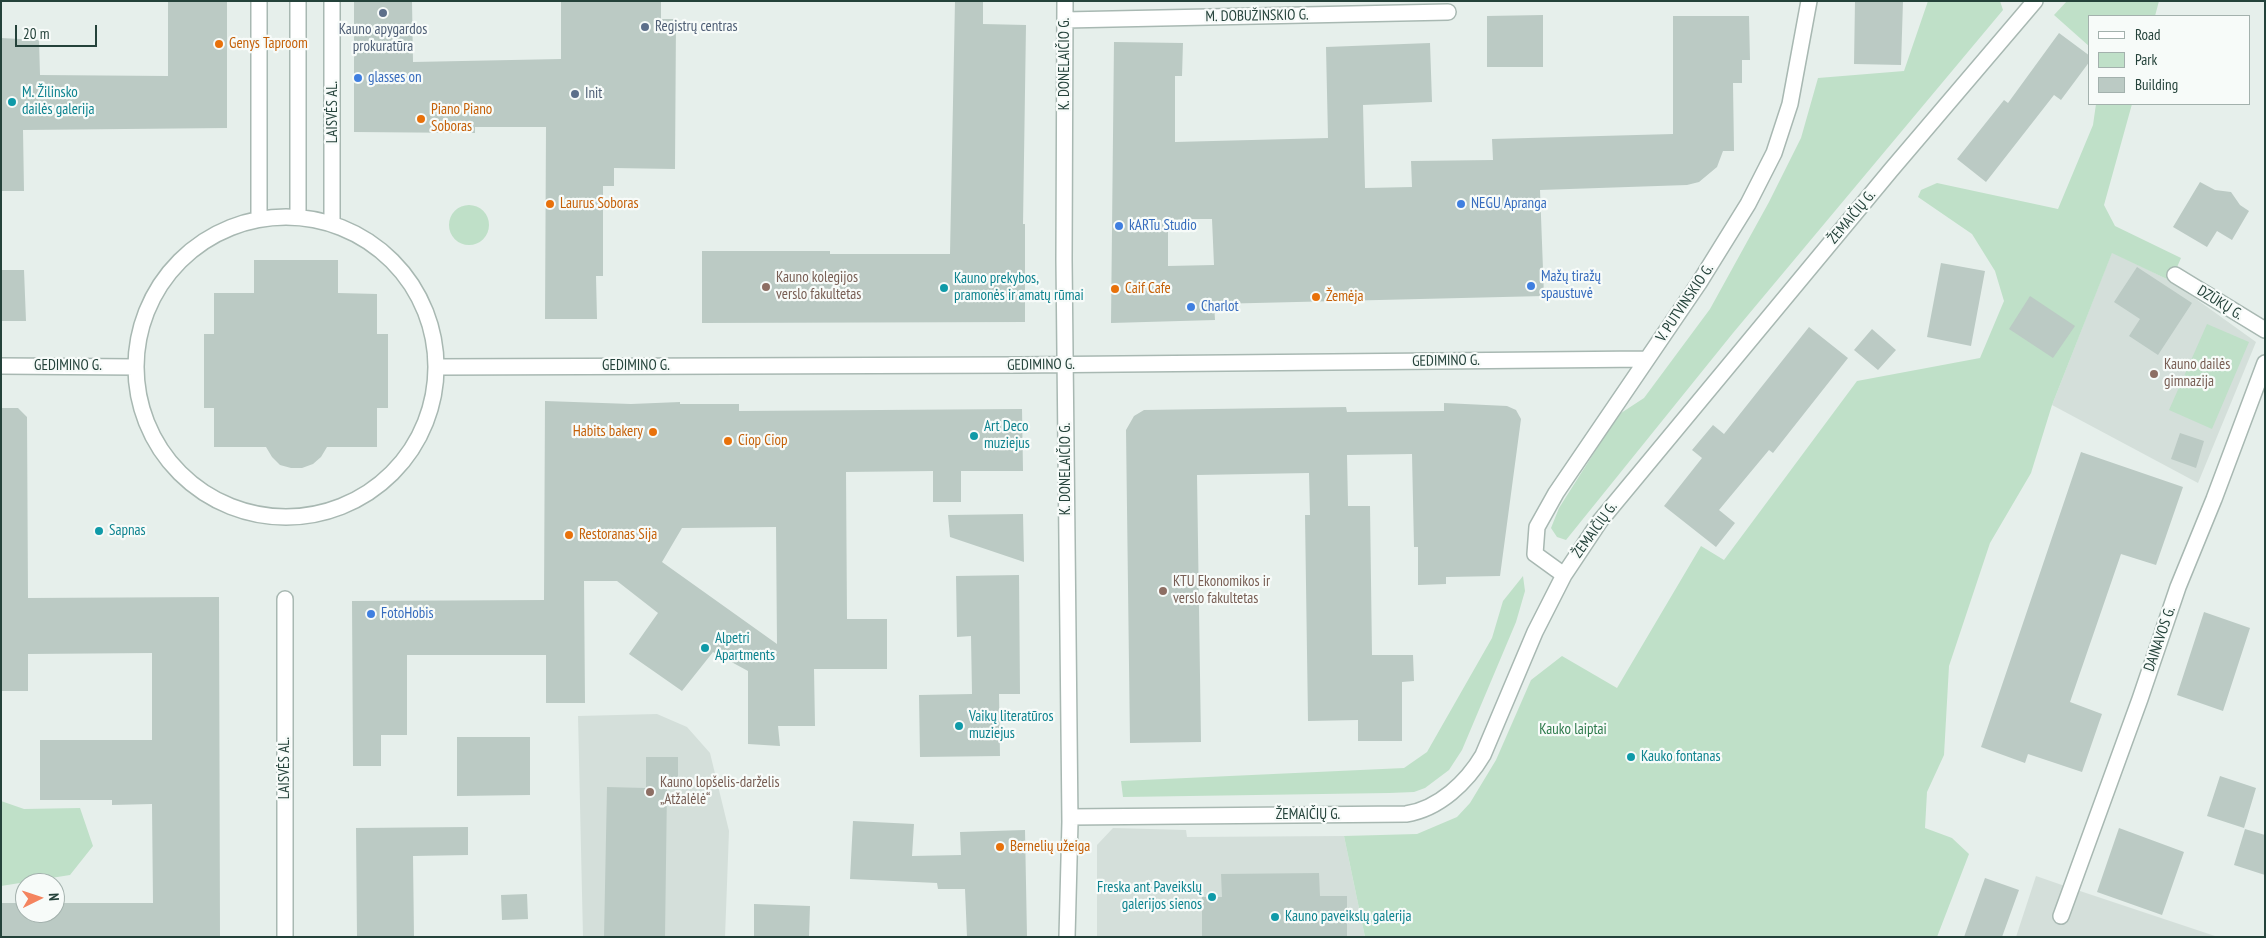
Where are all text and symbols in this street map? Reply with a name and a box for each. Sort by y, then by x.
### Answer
street label: M. DOBUŽINSKIO G. [1205,6,1309,26]
marker: Kauno apygardos prokuratūra [377,7,389,19]
scale bar [18,15,100,47]
legend [2088,15,2251,105]
place label: Registrų centras [655,18,738,36]
street label: K. DONELAIČIO G. [1056,18,1074,110]
place label: Kauno apygardos prokuratūra [339,21,427,56]
marker: Registrų centras [639,21,651,33]
text: 20 m [23,24,49,43]
text: Road [2135,25,2161,44]
place label: Genys Taproom [229,35,308,53]
marker: Genys Taproom [213,38,225,50]
text: Park [2135,50,2157,69]
place label: glasses on [368,69,422,87]
marker: glasses on [352,72,364,84]
text: Building [2135,75,2178,94]
street label: LAISVĖS AL. [324,81,342,143]
place label: M. Žilinsko dailės galerija [22,84,94,119]
place label: Init [585,85,602,103]
marker: Init [569,88,581,100]
marker: M. Žilinsko dailės galerija [6,96,18,108]
place label: Piano Piano Soboras [431,101,492,136]
marker: Piano Piano Soboras [415,113,427,125]
street label: ŽEMAIČIŲ G. [1824,186,1880,248]
place label: Laurus Soboras [560,195,638,213]
place label: NEGU Apranga [1471,195,1547,213]
marker: Laurus Soboras [544,198,556,210]
marker: NEGU Apranga [1455,198,1467,210]
place label: kARTu Studio [1129,217,1197,235]
marker: kARTu Studio [1113,220,1125,232]
street label: V. PUTVINSKIO G. [1652,261,1718,345]
place label: Mažų tiražų spaustuvė [1541,268,1601,303]
place label: Kauno kolegijos verslo fakultetas [776,269,861,304]
place label: Kauno prekybos, pramonės ir amatų rūmai [954,270,1084,305]
place label: Caif Cafe [1125,280,1171,298]
marker: Mažų tiražų spaustuvė [1525,280,1537,292]
marker: Kauno kolegijos verslo fakultetas [760,281,772,293]
marker: Kauno prekybos, pramonės ir amatų rūmai [938,282,950,294]
street label: DZŪKŲ G. [2194,282,2246,324]
marker: Caif Cafe [1109,283,1121,295]
place label: Žemėja [1326,288,1363,306]
marker: Žemėja [1310,291,1322,303]
place label: Charlot [1201,298,1239,316]
marker: Charlot [1185,301,1197,313]
street label: GEDIMINO G. [1412,351,1480,371]
street label: GEDIMINO G. [1007,355,1075,375]
place label: Kauno dailės gimnazija [2164,356,2230,391]
street label: GEDIMINO G. [34,357,102,375]
street label: GEDIMINO G. [602,357,670,375]
marker: Kauno dailės gimnazija [2148,368,2160,380]
place label: Art Deco muziejus [984,418,1030,453]
place label: Habits bakery [573,423,643,441]
street label: K. DONELAIČIO G. [1057,423,1075,515]
marker: Habits bakery [647,426,659,438]
marker: Art Deco muziejus [968,430,980,442]
place label: Ciop Ciop [738,432,787,450]
marker: Ciop Ciop [722,435,734,447]
street label: ŽEMAIČIŲ G. [1569,499,1621,561]
place label: Sapnas [109,522,146,540]
marker: Sapnas [93,525,105,537]
place label: Restoranas Sija [579,526,657,544]
marker: Restoranas Sija [563,529,575,541]
place label: KTU Ekonomikos ir verslo fakultetas [1173,573,1270,608]
marker: KTU Ekonomikos ir verslo fakultetas [1157,585,1169,597]
street label: DAINAVOS G. [2141,604,2179,674]
place label: FotoHobis [381,605,434,623]
marker: FotoHobis [365,608,377,620]
place label: Alpetri Apartments [715,630,775,665]
marker: Alpetri Apartments [699,642,711,654]
place label: Vaikų literatūros muziejus [969,708,1053,743]
marker: Vaikų literatūros muziejus [953,720,965,732]
park label: Kauko laiptai [1539,721,1607,739]
street label: LAISVĖS AL. [276,737,294,799]
place label: Kauko fontanas [1641,748,1720,766]
marker: Kauko fontanas [1625,751,1637,763]
place label: Kauno lopšelis-darželis „Atžalėlė“ [660,774,780,809]
marker: Kauno lopšelis-darželis „Atžalėlė“ [644,786,656,798]
street label: ŽEMAIČIŲ G. [1276,806,1340,824]
place label: Bernelių užeiga [1010,838,1090,856]
marker: Bernelių užeiga [994,841,1006,853]
north arrow [15,873,65,923]
place label: Freska ant Paveikslų galerijos sienos [1097,879,1202,914]
marker: Freska ant Paveikslų galerijos sienos [1206,891,1218,903]
text: N [45,893,63,901]
place label: Kauno paveikslų galerija [1285,908,1411,926]
marker: Kauno paveikslų galerija [1269,911,1281,923]

